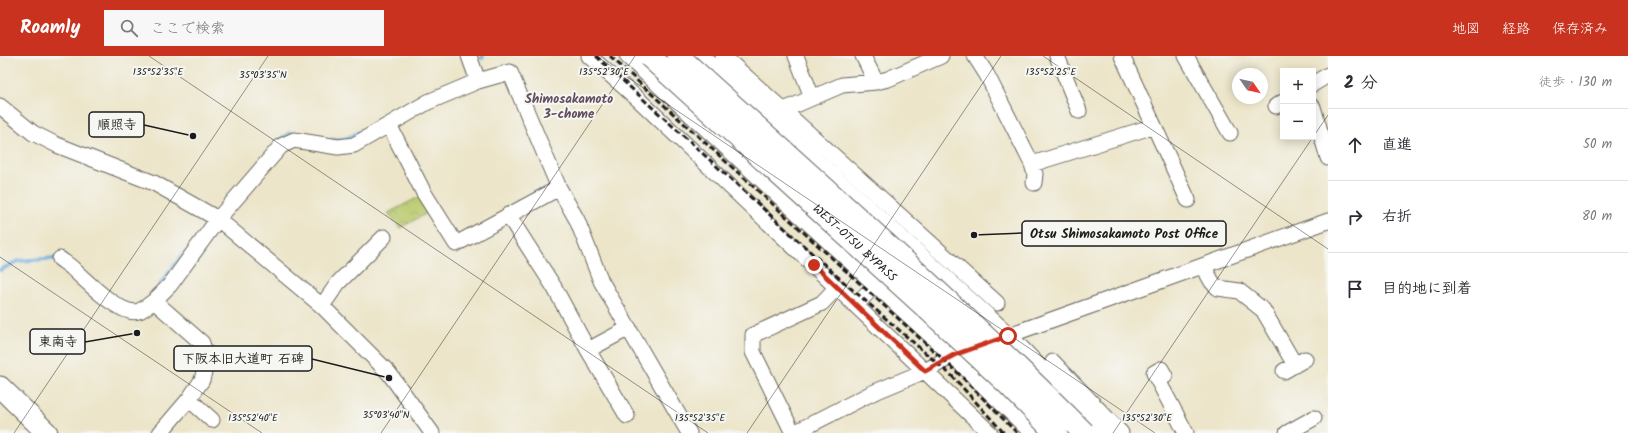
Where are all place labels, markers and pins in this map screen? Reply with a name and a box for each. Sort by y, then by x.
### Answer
callout: 順照寺 [89,112,144,137]
callout: Otsu Shimosakamoto Post Office [1022,221,1226,246]
callout: 東南寺 [30,329,85,354]
callout: 下阪本旧大道町 石碑 [174,346,312,371]

